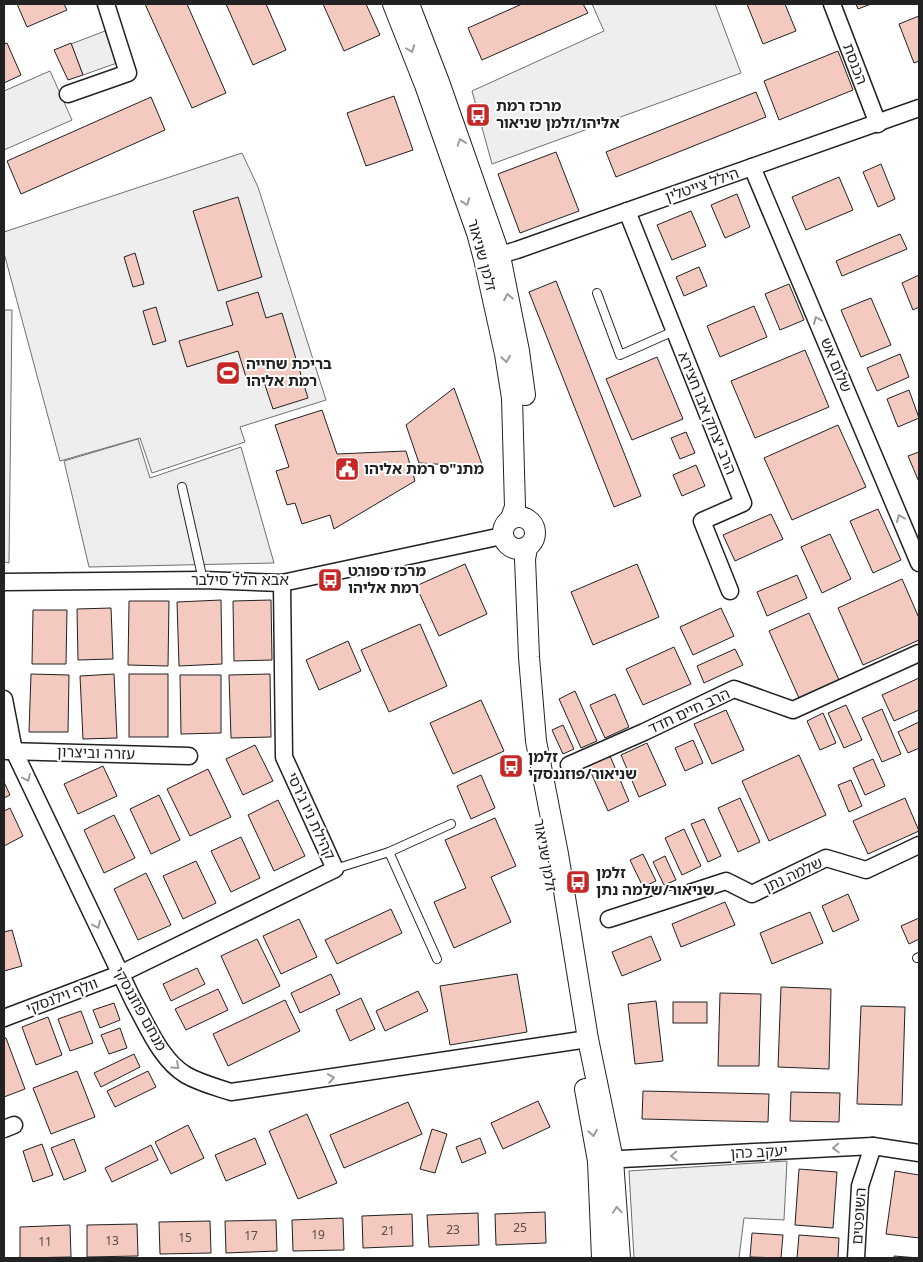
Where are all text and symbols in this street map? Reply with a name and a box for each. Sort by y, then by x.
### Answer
street label: הכנסת [839,40,873,87]
one-way arrow [405,44,415,53]
place label: מרכז רמת אליהו/זלמן שניאור [496,95,620,132]
bus stop icon: מרכז רמת אליהו/זלמן שניאור [465,102,491,128]
one-way arrow [456,138,466,147]
street label: הילל צייטלין [662,162,741,206]
one-way arrow [460,197,470,206]
street label: זלמן שניאור [464,216,502,293]
one-way arrow [504,292,514,301]
one-way arrow [812,316,823,325]
street label: שלום אש [816,334,857,395]
street label: הרב יצחק אבו חצירא [674,348,742,477]
place label: בריכת שחייה רמת אליהו [246,353,332,390]
one-way arrow [500,356,511,364]
sports icon: בריכת שחייה רמת אליהו [215,360,241,386]
public building icon: מתנ"ס רמת אליהו [334,456,360,482]
place label: מתנ"ס רמת אליהו [364,458,484,478]
one-way arrow [896,514,907,523]
place label: מרכז ספורט רמת אליהו [348,560,426,597]
bus stop icon: מרכז ספורט רמת אליהו [317,567,343,593]
street label: אבא הלל סילבר [191,569,289,589]
street label: הרב חיים חדד [645,682,733,738]
street label: עזרה וביצרון [57,741,135,763]
place label: זלמן שניאור/פוזננסקי [528,746,637,783]
bus stop icon: זלמן שניאור/פוזננסקי [498,753,524,779]
street label: קהילת ניו ג'רסי [283,769,341,862]
one-way arrow [21,773,31,782]
street label: זלמן שניאור [530,817,562,893]
street label: שלמה נתן [760,852,825,896]
place label: זלמן שניאור/שלמה נתן [596,862,714,899]
bus stop icon: זלמן שניאור/שלמה נתן [565,869,591,895]
one-way arrow [91,920,101,929]
street label: מנחם פוזננסקי [110,963,172,1054]
street label: וולף וילנסקי [23,972,100,1018]
one-way arrow [171,1060,180,1069]
one-way arrow [327,1073,335,1083]
one-way arrow [587,1128,597,1137]
street label: יעקב כהן [730,1140,788,1162]
one-way arrow [832,1142,840,1153]
one-way arrow [670,1151,678,1162]
street label: השופטים [846,1187,870,1245]
one-way arrow [611,1205,622,1213]
house number: 25 [513,1219,527,1236]
house number: 23 [446,1221,460,1238]
house number: 21 [381,1222,395,1239]
house number: 19 [311,1226,325,1243]
house number: 17 [244,1227,258,1244]
house number: 15 [178,1229,192,1246]
house number: 13 [105,1232,119,1249]
house number: 11 [38,1233,52,1250]

